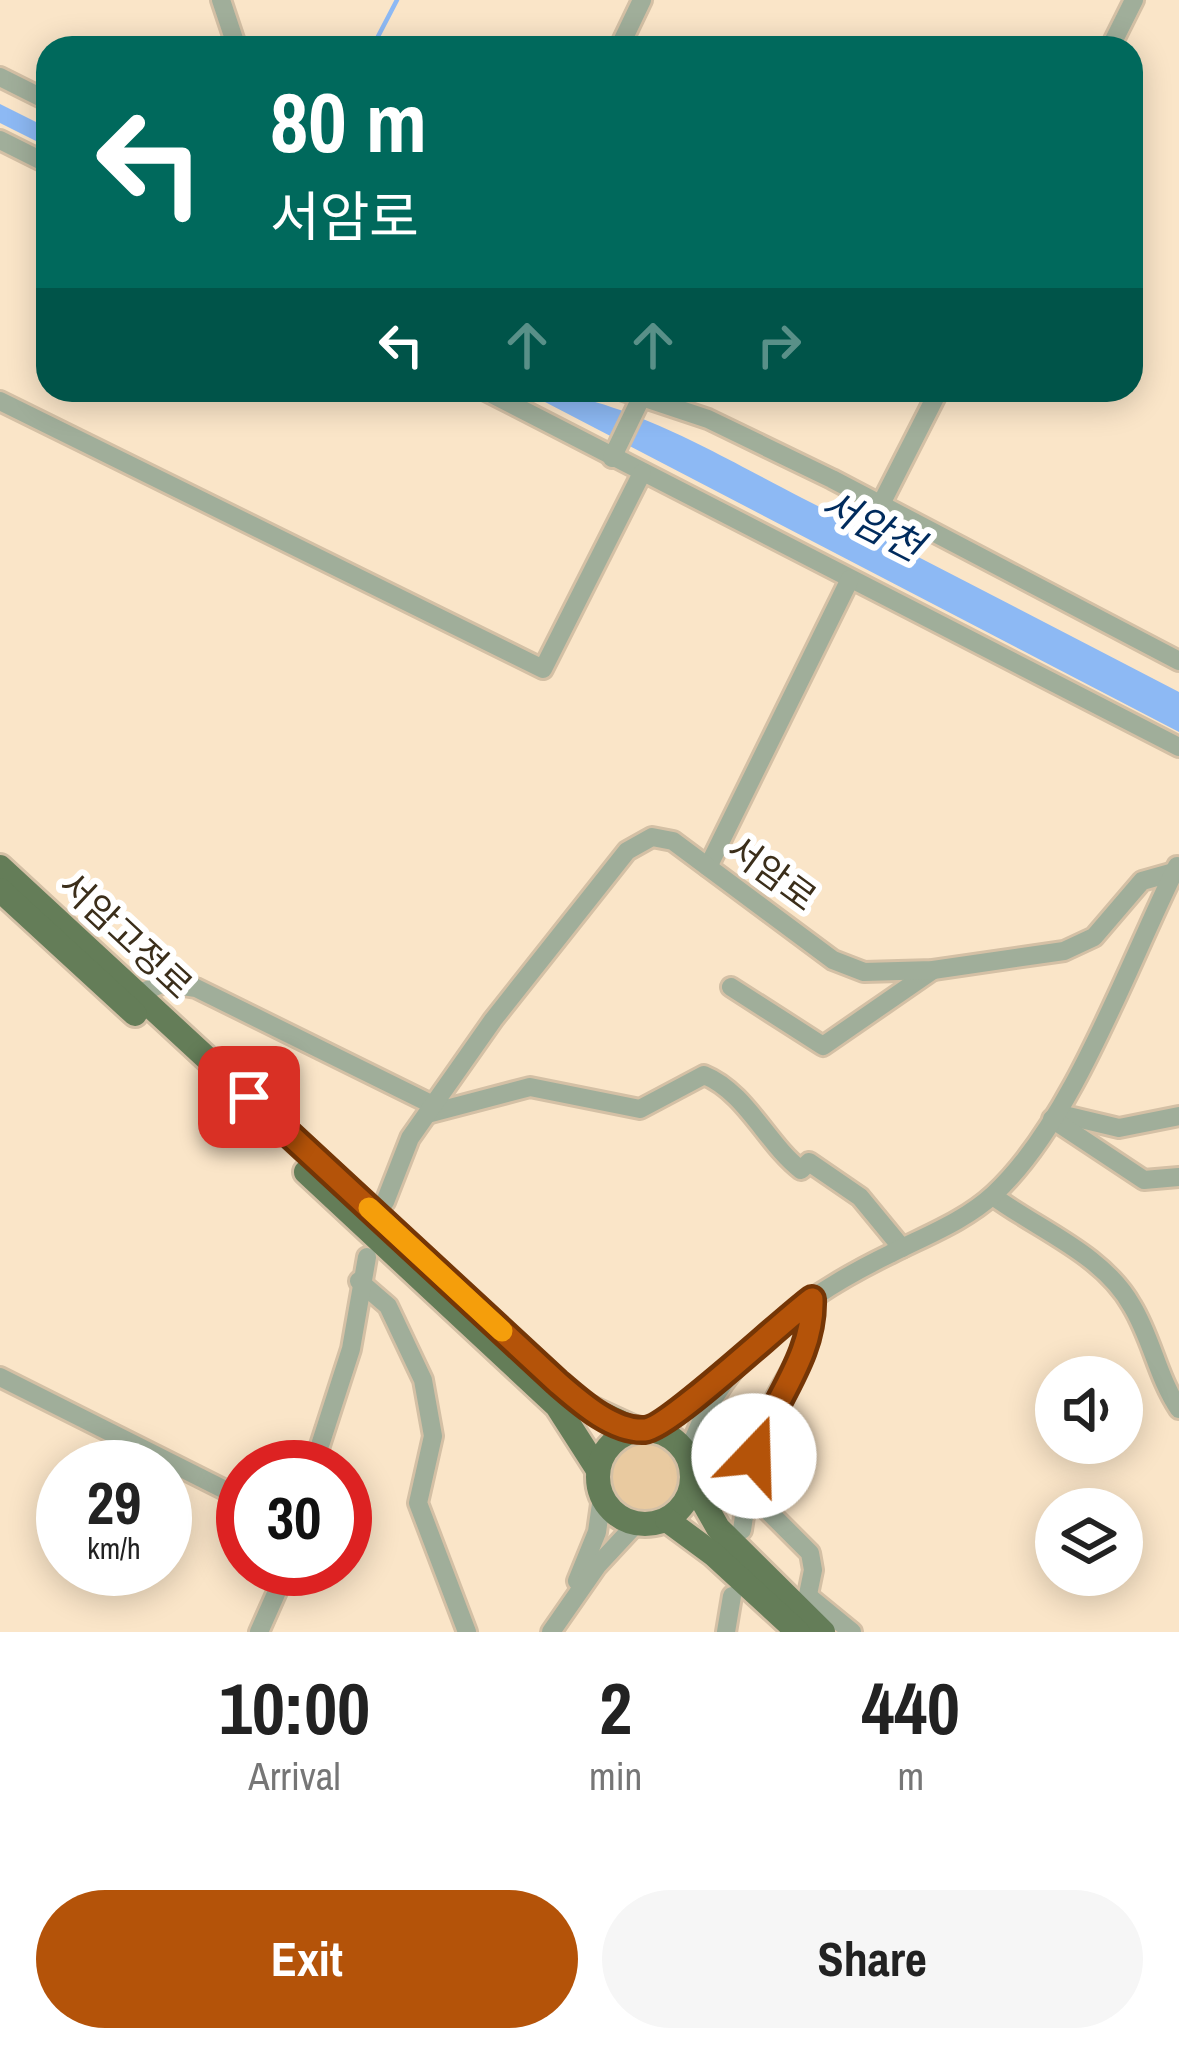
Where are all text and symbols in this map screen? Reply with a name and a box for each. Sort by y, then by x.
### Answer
text: 80 m [270,65,427,178]
icon: left [72,84,228,240]
text: 서암로 [270,180,419,253]
icon: left [368,312,434,378]
icon: ahead [494,312,560,378]
icon: ahead [620,312,686,378]
icon: right [746,312,812,378]
water label: 서암천 [812,477,935,574]
street label: 서암로 [718,824,826,922]
street label: 서암고정로 [49,861,203,1009]
pin [198,1046,300,1148]
icon: arrive [216,1064,282,1130]
map controls [1035,1356,1143,1596]
button: sound [1035,1356,1143,1464]
position arrow [691,1393,817,1519]
speed limit sign: 30 [216,1440,372,1596]
text: 29 [87,1462,141,1543]
button: layers [1035,1488,1143,1596]
text: km/h [87,1528,141,1568]
text: 10:00 [219,1659,370,1756]
text: 2 [599,1659,632,1756]
text: 440 [861,1659,960,1756]
text: Arrival [248,1750,341,1802]
text: min [589,1750,642,1802]
text: m [897,1750,924,1802]
button: Exit [36,1890,578,2028]
button: Share [602,1890,1143,2028]

